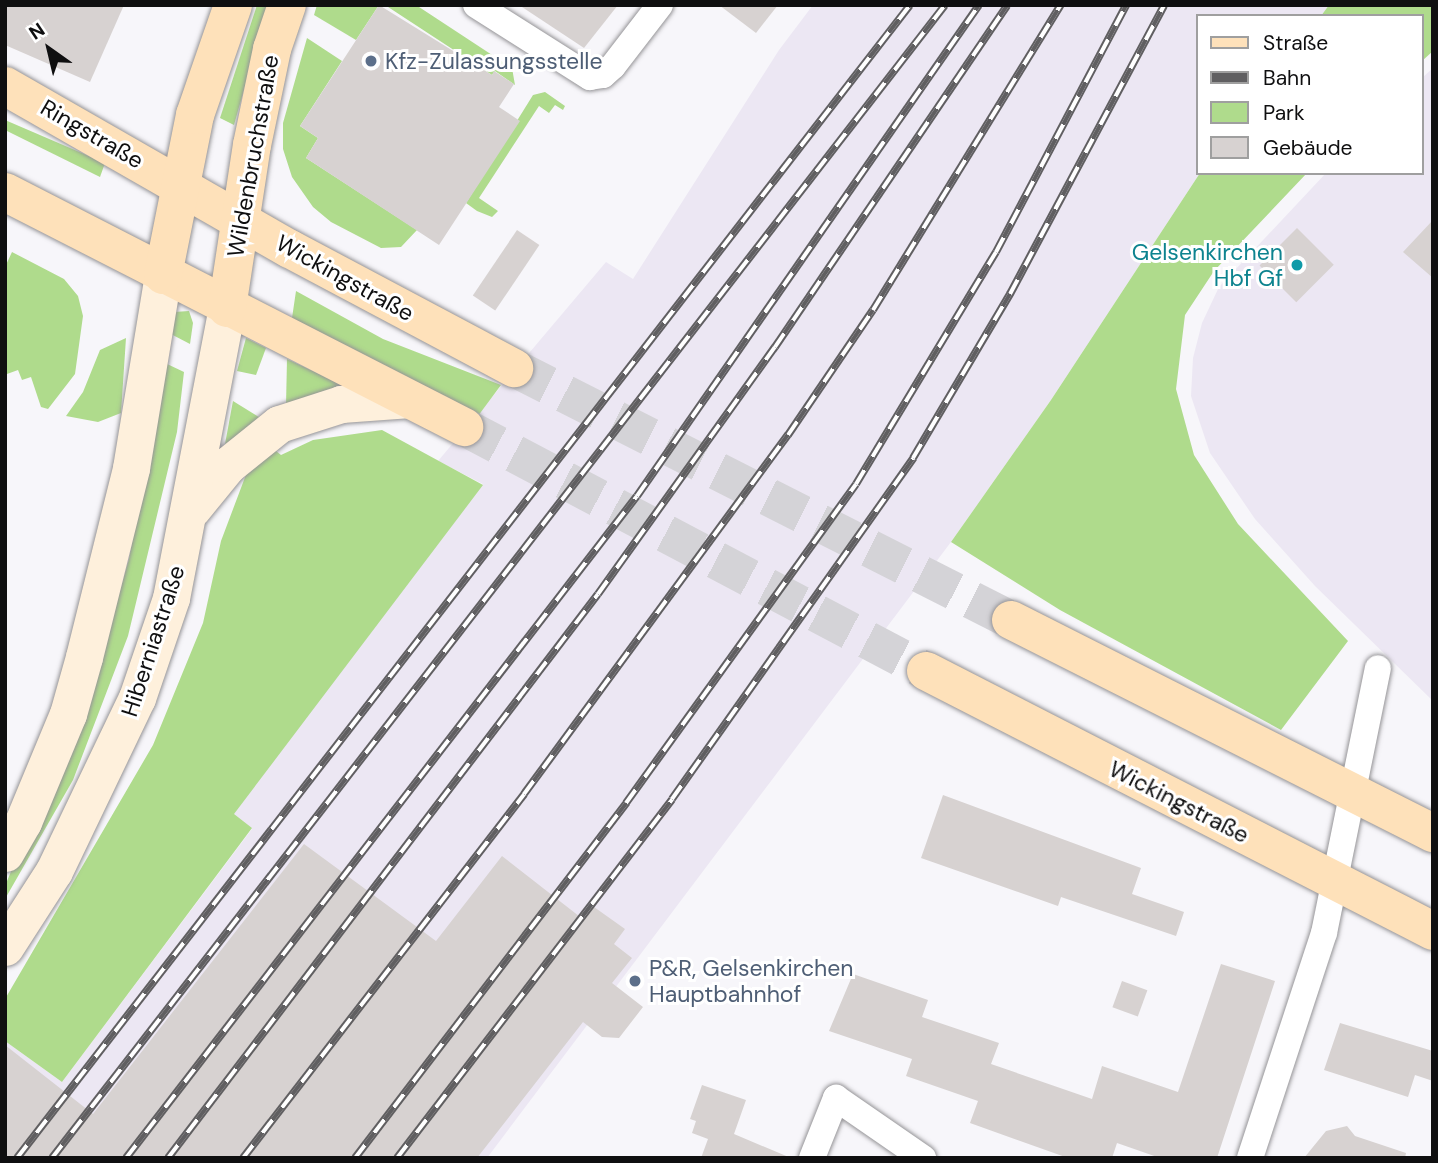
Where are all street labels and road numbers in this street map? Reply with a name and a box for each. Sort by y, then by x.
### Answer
street label: Wildenbruchstraße [222,53,284,259]
street label: Ringstraße [36,93,148,175]
street label: Wickingstraße [271,229,419,327]
street label: Hiberniastraße [116,562,190,720]
street label: Wickingstraße [1105,755,1253,849]

